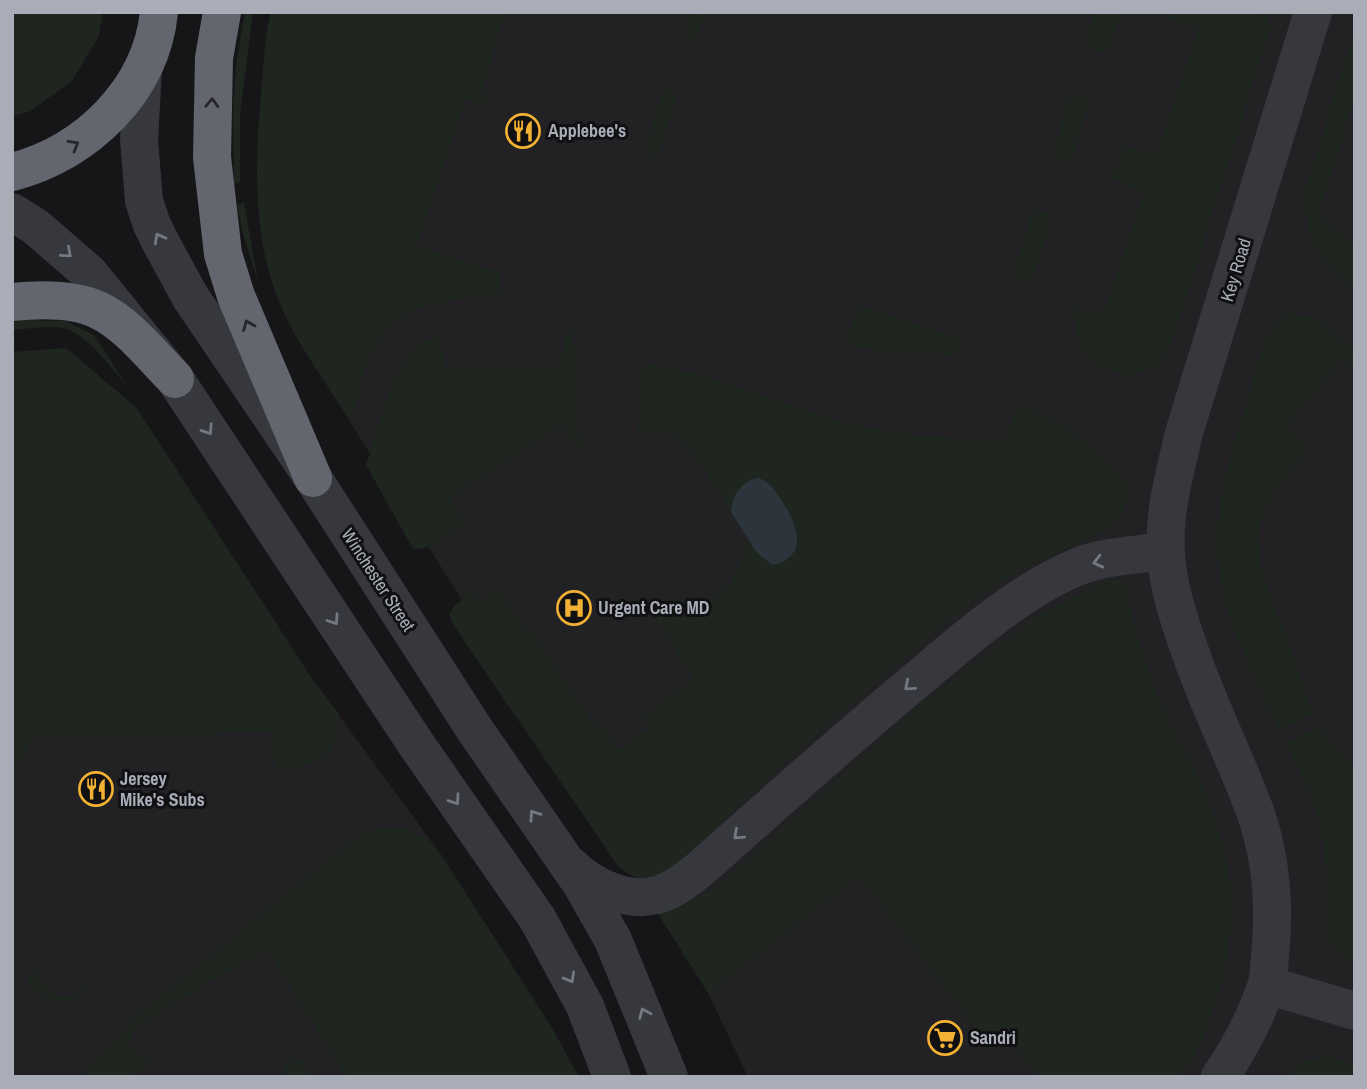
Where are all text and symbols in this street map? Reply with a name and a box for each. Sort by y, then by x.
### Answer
one-way arrow [205,97,220,108]
restaurant icon: Applebee's [504,112,542,150]
place label: Applebee's [548,118,626,143]
one-way arrow [67,140,80,153]
one-way arrow [153,233,167,245]
street label: Key Road [1214,235,1257,305]
one-way arrow [58,245,71,257]
one-way arrow [242,320,256,332]
one-way arrow [200,422,212,435]
street label: Winchester Street [336,523,421,636]
one-way arrow [1092,554,1104,568]
hospital icon: Urgent Care MD [555,589,593,627]
place label: Urgent Care MD [598,595,710,620]
one-way arrow [325,612,338,625]
one-way arrow [905,678,918,690]
place label: Jersey Mike's Subs [120,766,205,812]
restaurant icon: Jersey Mike's Subs [77,770,115,808]
one-way arrow [447,792,459,805]
one-way arrow [530,810,542,823]
one-way arrow [733,827,746,840]
one-way arrow [562,971,575,983]
one-way arrow [639,1008,653,1020]
supermarket icon: Sandri [926,1019,964,1057]
place label: Sandri [970,1025,1016,1050]

